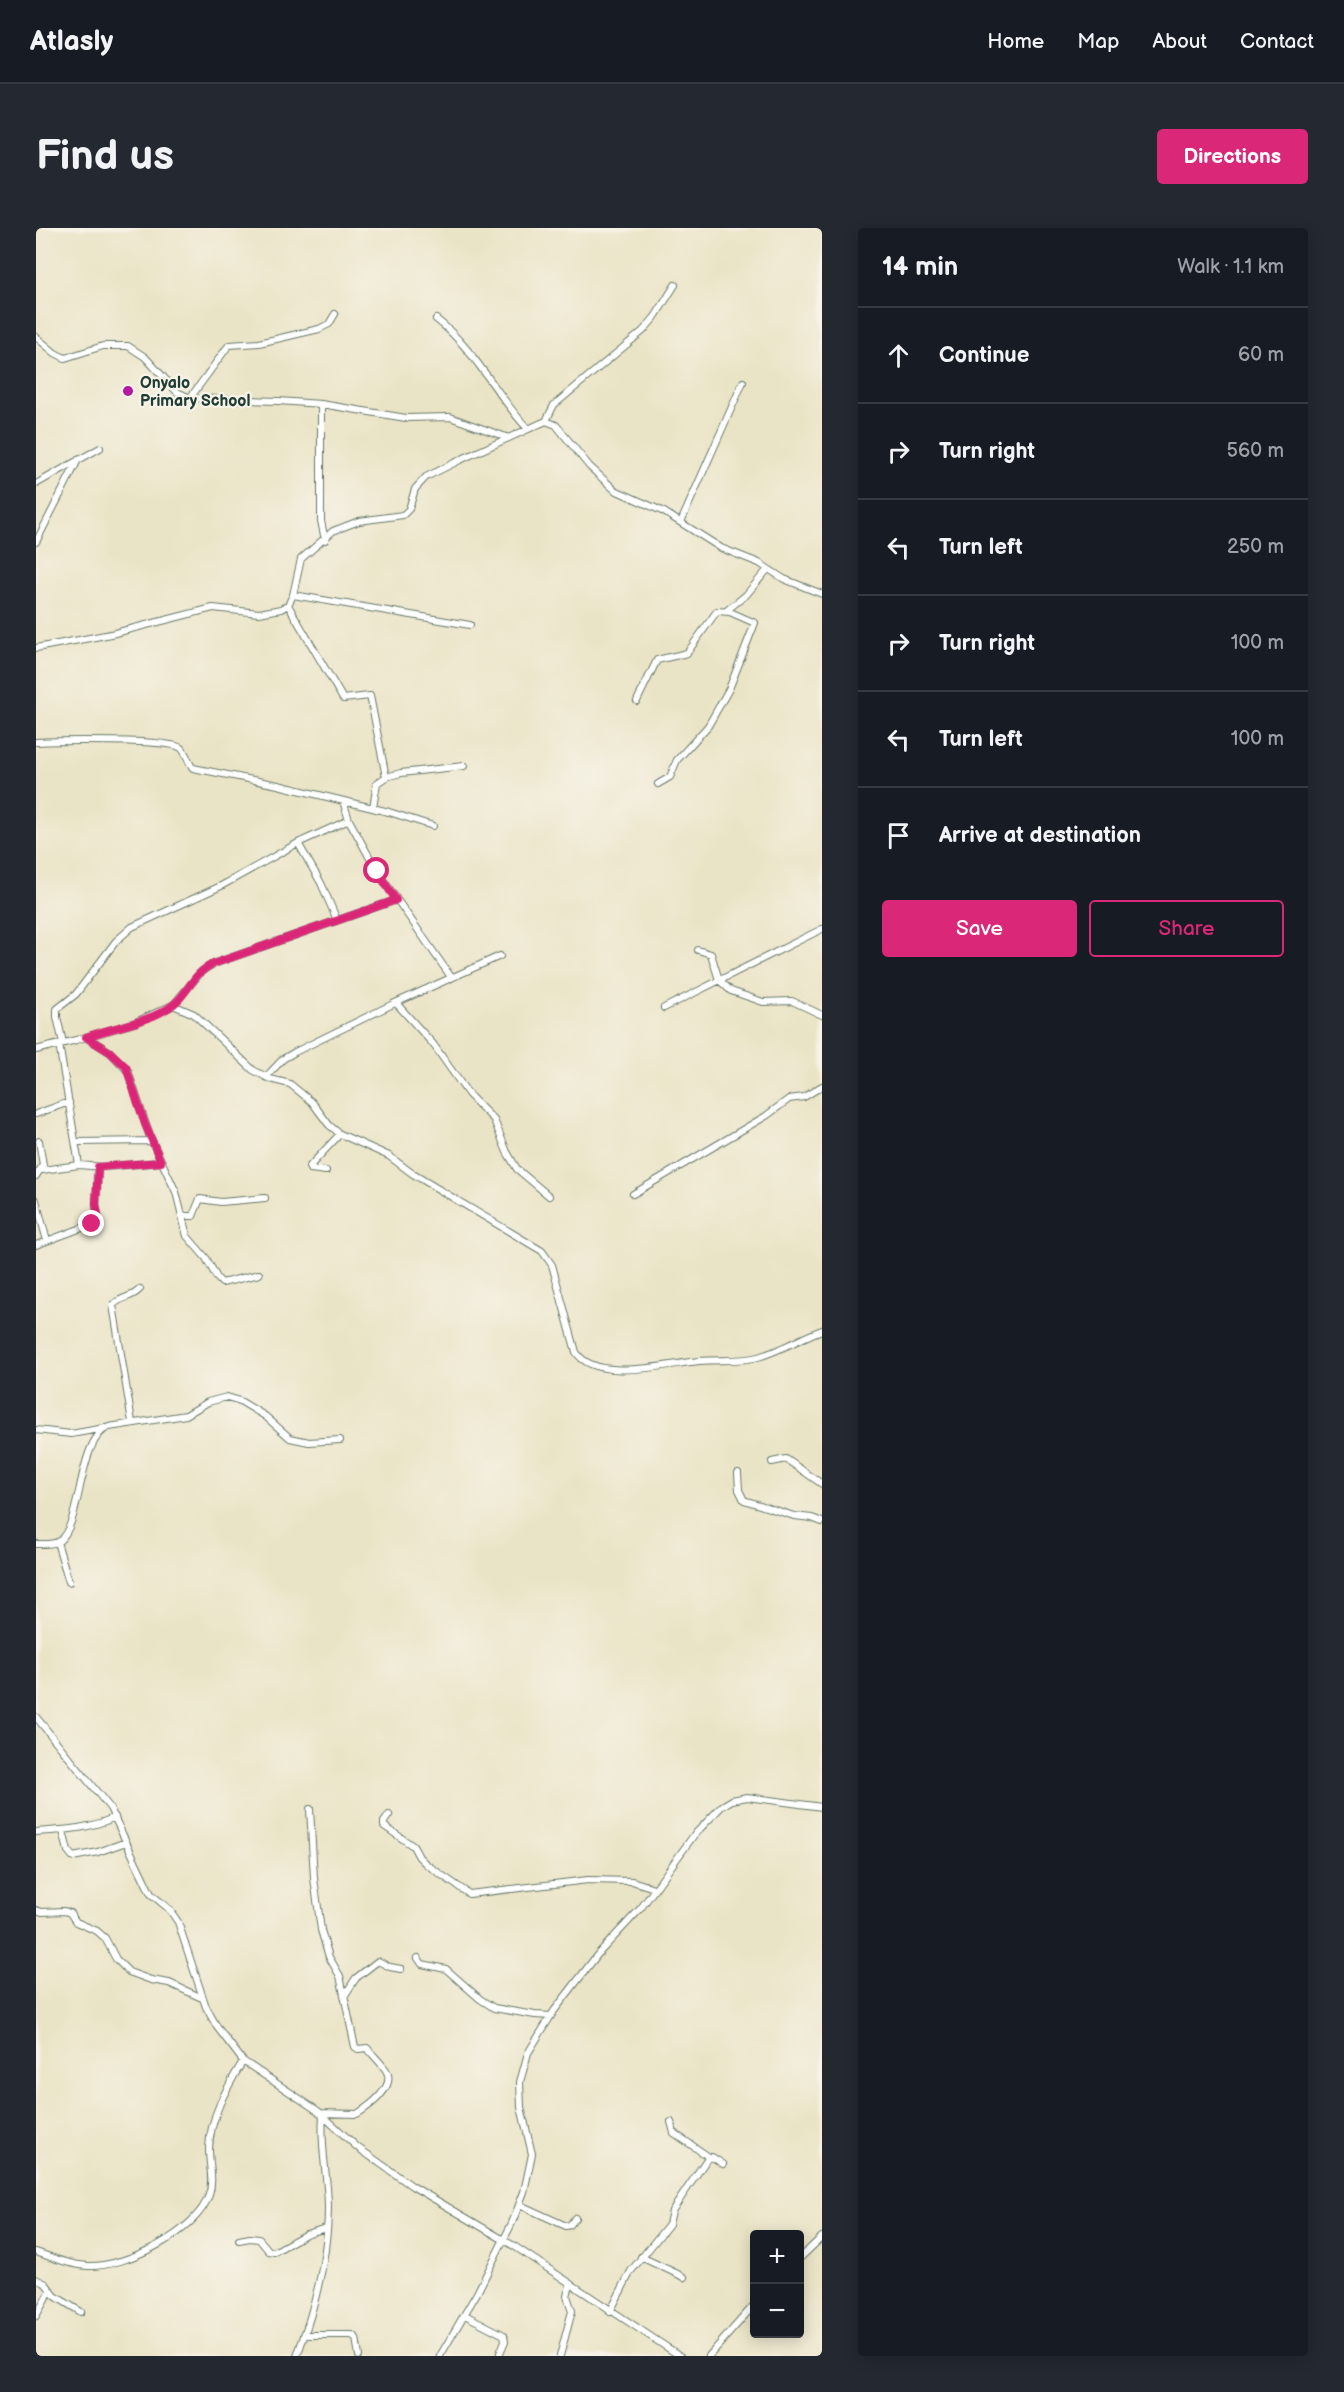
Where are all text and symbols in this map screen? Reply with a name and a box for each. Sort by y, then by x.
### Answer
text: Atlasly [30,25,113,58]
text: Home [987,29,1044,54]
text: Map [1077,29,1119,54]
text: About [1152,29,1207,54]
text: Contact [1240,29,1314,54]
button: Directions [1157,129,1308,184]
text: Find us [36,131,174,182]
text: 14 min [882,252,958,283]
text: Walk · 1.1 km [1177,255,1284,279]
icon: ahead [882,339,915,372]
text: Continue [939,342,1029,369]
text: 60 m [1238,343,1284,367]
place label: Onyalo Primary School [140,374,250,411]
marker: Onyalo Primary School [121,384,135,398]
icon: right [882,435,915,468]
text: Turn right [939,438,1035,465]
text: 560 m [1227,439,1284,463]
icon: left [882,531,915,564]
text: Turn left [939,534,1023,561]
text: 250 m [1227,535,1284,559]
icon: right [882,627,915,660]
text: Turn right [939,630,1035,657]
text: 100 m [1231,631,1284,655]
icon: left [882,723,915,756]
text: Turn left [939,726,1023,753]
text: 100 m [1231,727,1284,751]
icon: arrive [882,819,915,852]
text: Arrive at destination [939,822,1141,849]
route start [363,857,389,883]
button: Save [882,900,1077,957]
button: Share [1089,900,1284,957]
route end [78,1210,104,1236]
map controls [750,2230,804,2338]
button: + [750,2230,804,2284]
button: − [750,2284,804,2338]

